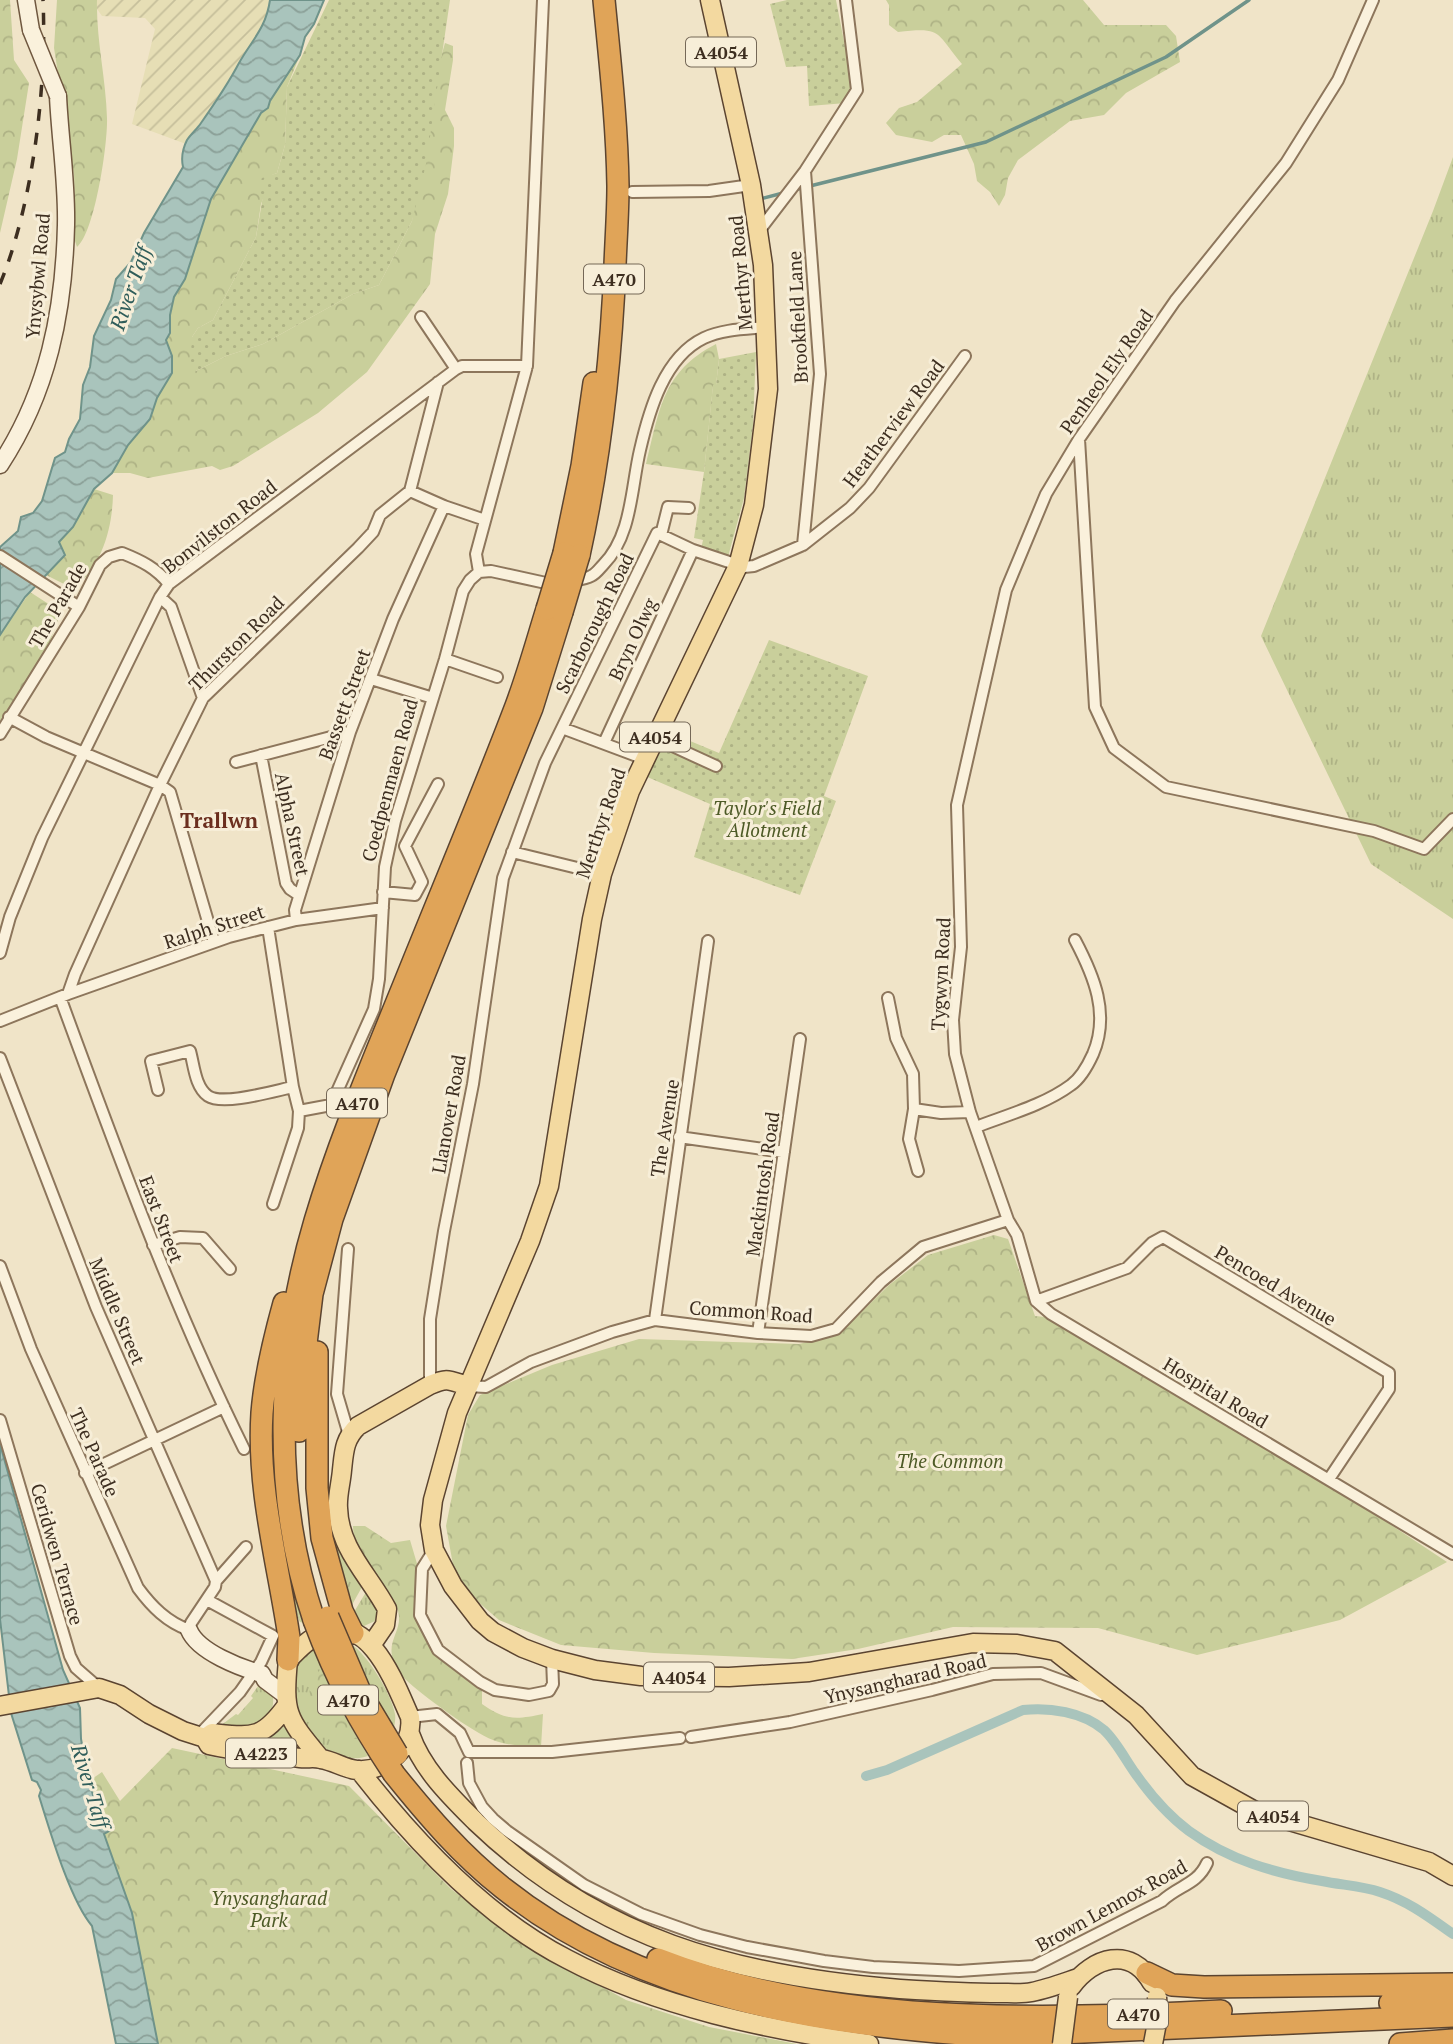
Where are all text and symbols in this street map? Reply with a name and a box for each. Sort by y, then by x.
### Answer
road number: A4054 [686,38,756,66]
street label: Ynysybwl Road [19,212,55,340]
street label: Merthyr Road [722,214,757,332]
water label: River Taff [102,239,159,334]
street label: Brookfield Lane [781,250,813,384]
road number: A470 [584,264,644,293]
street label: Penheol Ely Road [1054,303,1159,438]
street label: Heatherview Road [837,354,950,492]
street label: Bonvilston Road [157,473,282,579]
street label: Scarborough Road [549,548,639,698]
street label: The Parade [22,558,92,652]
street label: Thurston Road [183,590,289,696]
street label: Bryn Olwg [602,593,662,684]
street label: Bassett Street [312,645,376,763]
street label: Coedpenmaen Road [355,695,423,864]
road number: A4054 [620,722,690,752]
street label: Merthyr Road [569,764,631,882]
street label: Alpha Street [270,770,316,878]
park label: Taylor's Field Allotment [713,795,822,842]
district label: Trallwn [180,806,259,834]
street label: Ralph Street [160,898,268,954]
street label: Tygwyn Road [925,916,955,1031]
street label: Llanover Road [425,1052,471,1175]
street label: The Avenue [644,1077,684,1179]
road number: A470 [327,1088,387,1118]
street label: Mackintosh Road [739,1110,785,1258]
street label: East Street [134,1172,190,1266]
street label: Pencoed Avenue [1211,1239,1341,1331]
street label: Middle Street [84,1254,152,1368]
street label: Common Road [688,1294,814,1328]
street label: Hospital Road [1159,1351,1274,1433]
street label: The Parade [64,1404,126,1500]
park label: The Common [896,1448,1004,1473]
street label: Ceridwen Terrace [26,1480,90,1628]
street label: Ynysangharad Road [821,1647,989,1709]
road number: A4054 [644,1662,714,1692]
road number: A470 [318,1686,378,1714]
road number: A4223 [226,1738,296,1768]
water label: River Taff [65,1740,118,1835]
road number: A4054 [1238,1802,1308,1830]
street label: Brown Lennox Road [1031,1853,1191,1957]
park label: Ynysangharad Park [211,1885,328,1932]
road number: A470 [1108,2000,1168,2028]

